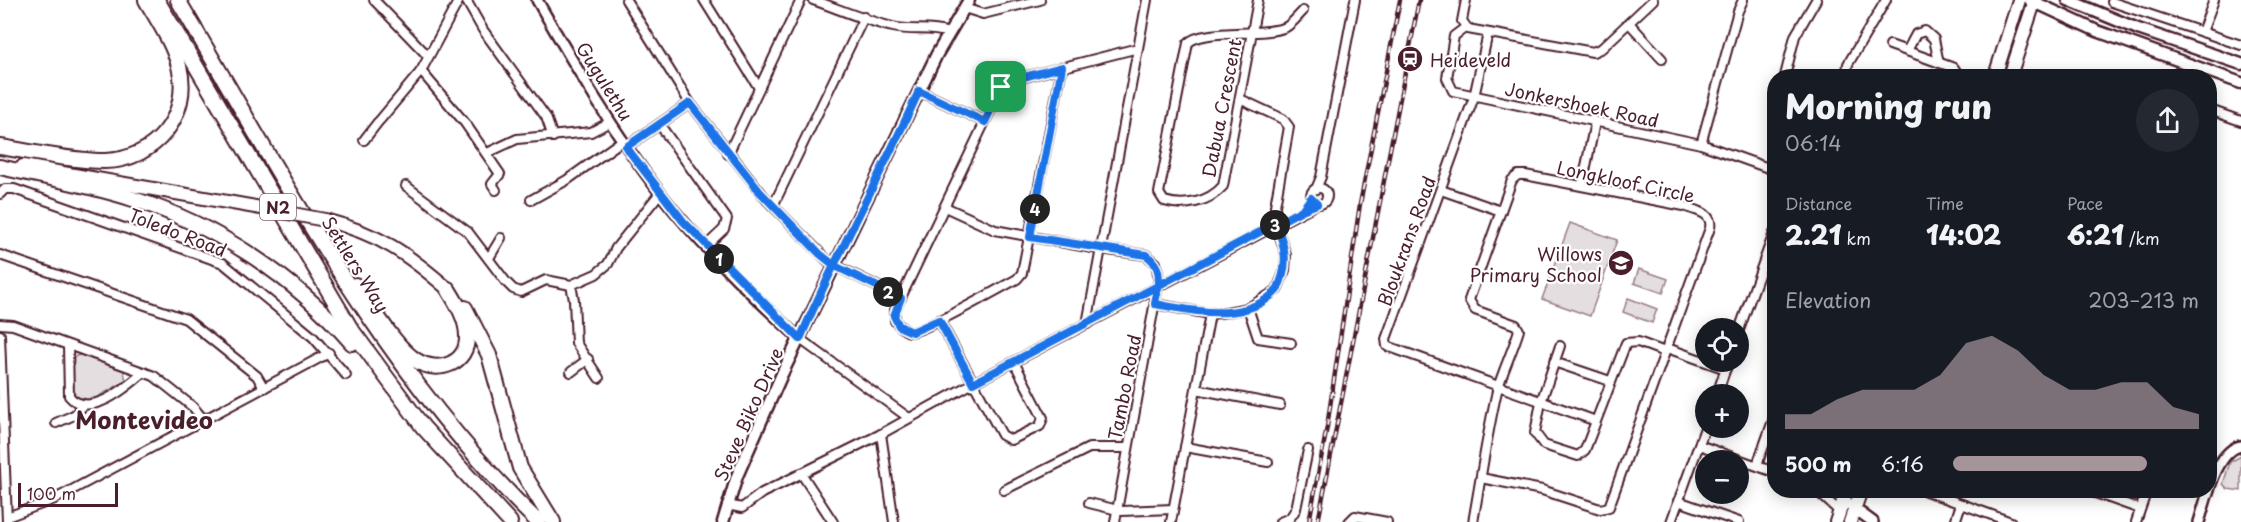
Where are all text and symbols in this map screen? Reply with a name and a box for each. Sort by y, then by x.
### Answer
street label: Gugulethu [570,36,640,126]
street label: Dabua Crescent [1194,36,1248,180]
station icon: Heideveld [1395,44,1425,74]
place label: Heideveld [1430,46,1511,73]
pin [975,61,1026,112]
icon: arrive [984,70,1017,103]
street label: Jonkershoek Road [1503,74,1661,134]
text: Morning run [1785,80,1992,130]
button: share [2136,89,2199,152]
text: 06:14 [1785,128,1842,158]
street label: Longkloof Circle [1554,153,1698,209]
street label: Bloukrans Road [1370,172,1442,310]
text: Distance [1785,191,1852,215]
text: Time [1926,191,1964,215]
text: Pace [2067,191,2103,215]
road number: N2 [260,194,296,220]
pin: 4 [1020,194,1050,224]
text: 4 [1030,197,1040,221]
street label: Toledo Road [125,201,231,263]
pin: 3 [1260,210,1290,240]
street label: Settlers Way [316,211,396,317]
text: 3 [1270,213,1280,237]
text: 2.21 [1785,215,1841,254]
text: 14:02 [1926,215,2001,254]
text: 6:21 [2067,215,2124,254]
text: km [1841,226,1871,250]
text: /km [2124,226,2160,250]
place label: Willows Primary School [1470,240,1602,288]
pin: 1 [704,244,734,274]
text: 1 [715,247,723,271]
school or university icon: Willows Primary School [1606,248,1636,278]
pin: 2 [873,277,903,307]
text: 2 [882,280,894,304]
text: Elevation [1785,285,1871,315]
text: 203–213 m [2088,285,2199,315]
map controls [1695,318,1749,504]
button: locate [1695,318,1749,372]
street label: Tambo Road [1101,332,1147,442]
street label: Steve Biko Drive [707,343,789,485]
button: + [1695,384,1749,438]
district label: Montevideo [75,401,213,437]
text: 500 m [1785,449,1852,479]
text: 6:16 [1881,449,1924,479]
button: − [1695,450,1749,504]
scale bar [18,480,118,508]
text: 100 m [27,481,76,505]

